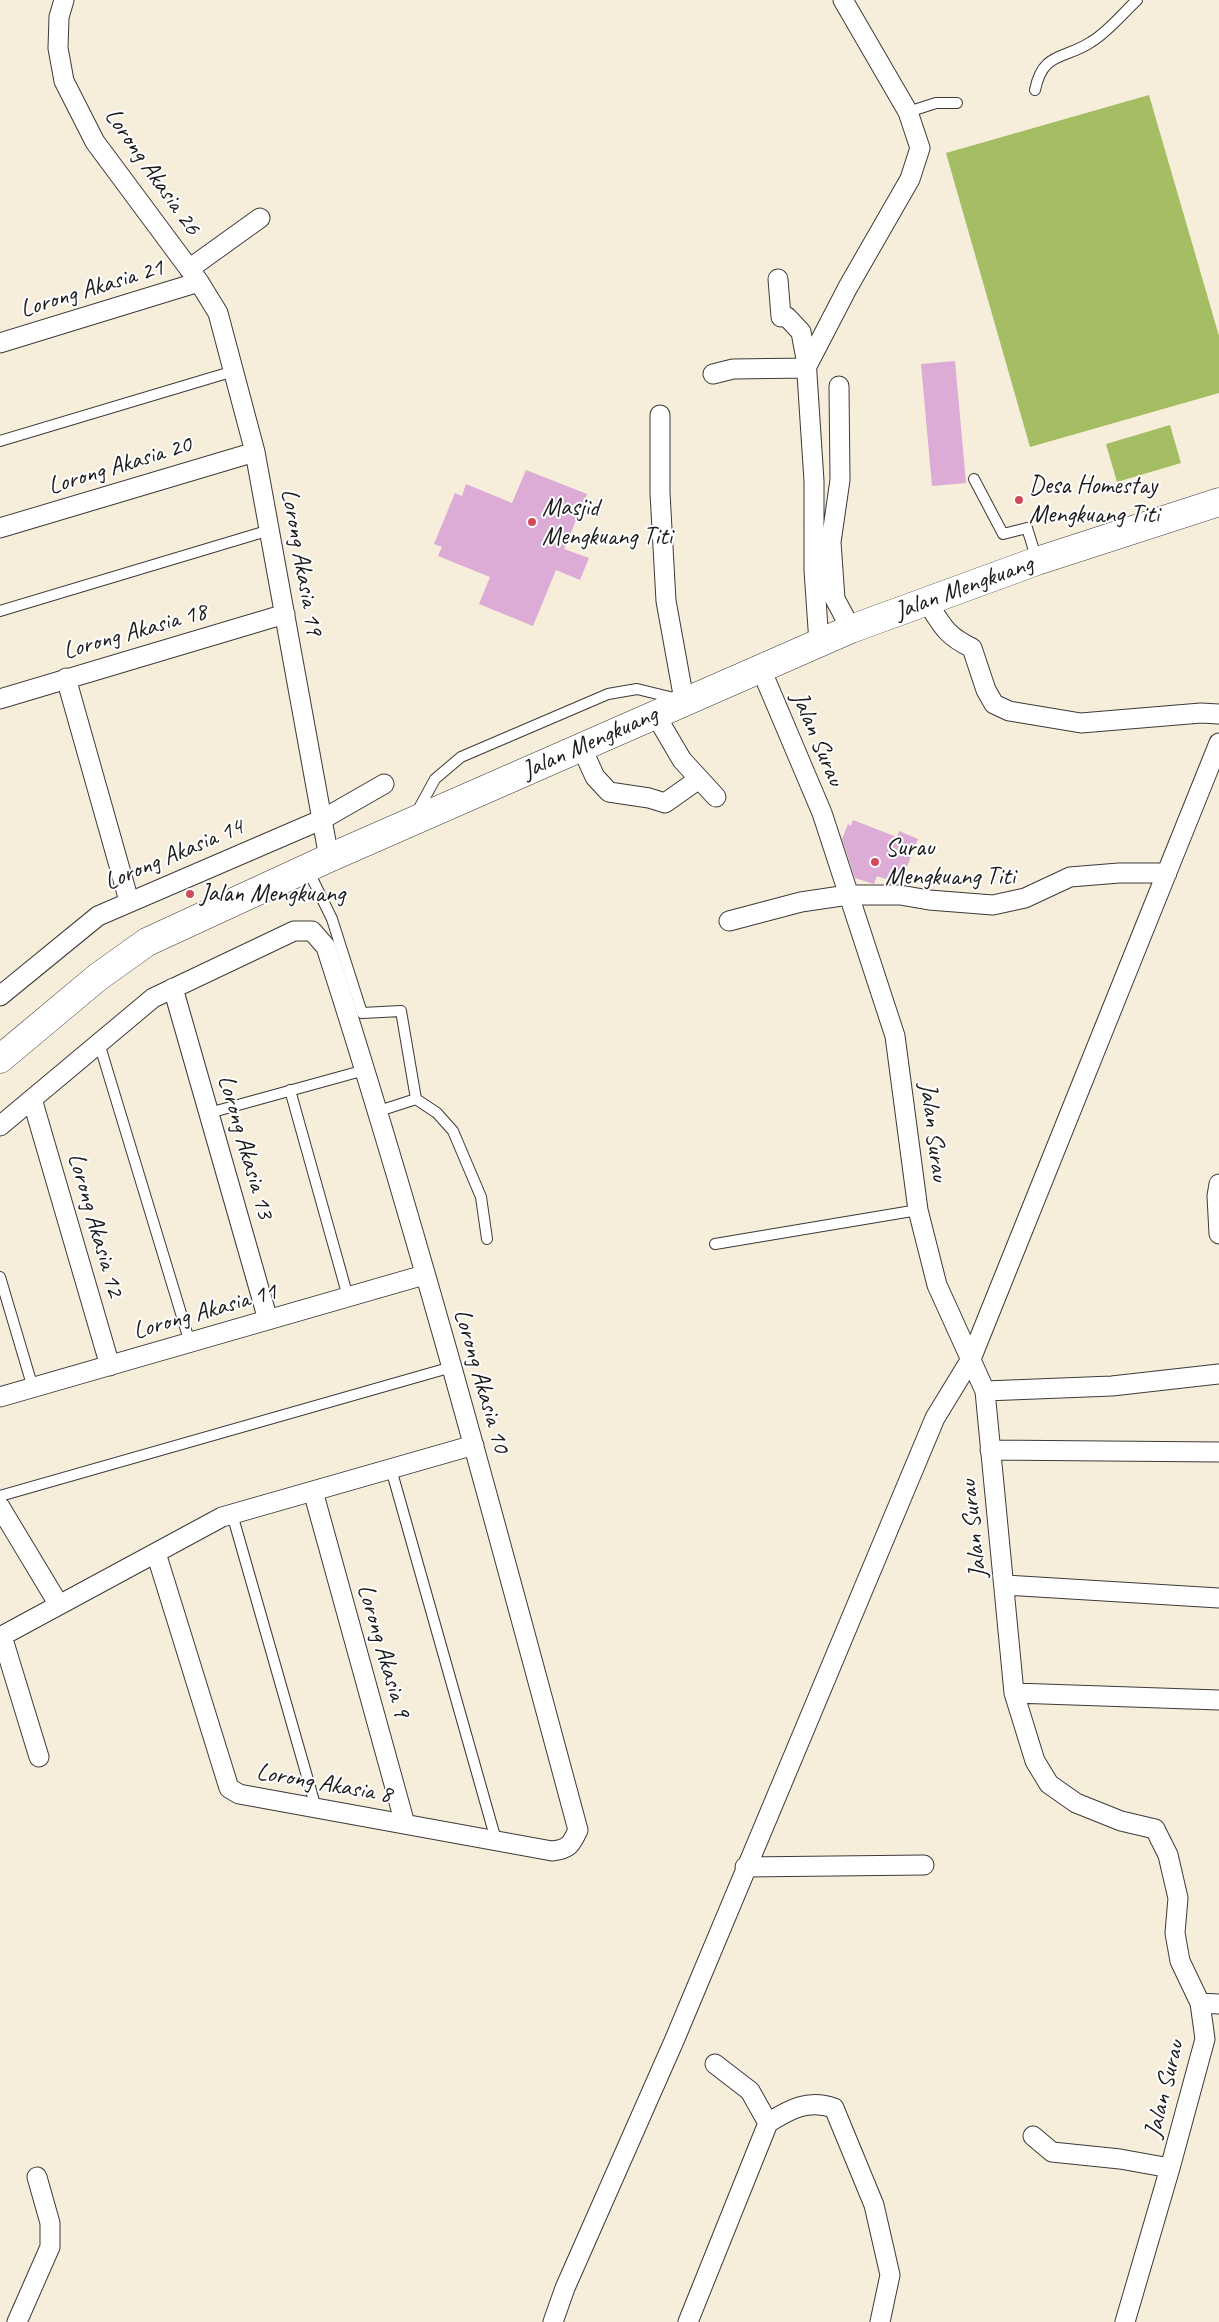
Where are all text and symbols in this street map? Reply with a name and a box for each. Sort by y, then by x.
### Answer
street label: Lorong Akasia 26 [97,103,207,241]
street label: Lorong Akasia 21 [17,253,167,325]
street label: Lorong Akasia 20 [45,430,195,502]
place label: Desa Homestay Mengkuang Titi [1029,471,1159,530]
street label: Lorong Akasia 19 [273,486,329,638]
place label: Masjid Mengkuang Titi [542,493,672,552]
marker: Desa Homestay Mengkuang Titi [1013,494,1025,506]
marker: Masjid Mengkuang Titi [526,516,538,528]
street label: Jalan Mengkuang [891,549,1037,627]
street label: Lorong Akasia 18 [60,597,210,667]
street label: Jalan Surau [784,688,850,790]
street label: Jalan Mengkuang [518,700,662,786]
street label: Lorong Akasia 14 [100,812,248,898]
place label: Surau Mengkuang Titi [885,833,1015,892]
marker: Surau Mengkuang Titi [869,856,881,868]
place label: Jalan Mengkuang [200,879,345,909]
marker: Jalan Mengkuang [184,888,196,900]
street label: Lorong Akasia 13 [210,1072,280,1222]
street label: Jalan Surau [912,1081,954,1183]
street label: Lorong Akasia 12 [60,1150,130,1300]
street label: Lorong Akasia 11 [130,1277,280,1347]
street label: Lorong Akasia 10 [446,1306,516,1456]
street label: Jalan Surau [954,1478,994,1580]
street label: Lorong Akasia 9 [350,1581,416,1721]
street label: Lorong Akasia 8 [254,1757,394,1811]
street label: Jalan Surau [1138,2037,1192,2141]

